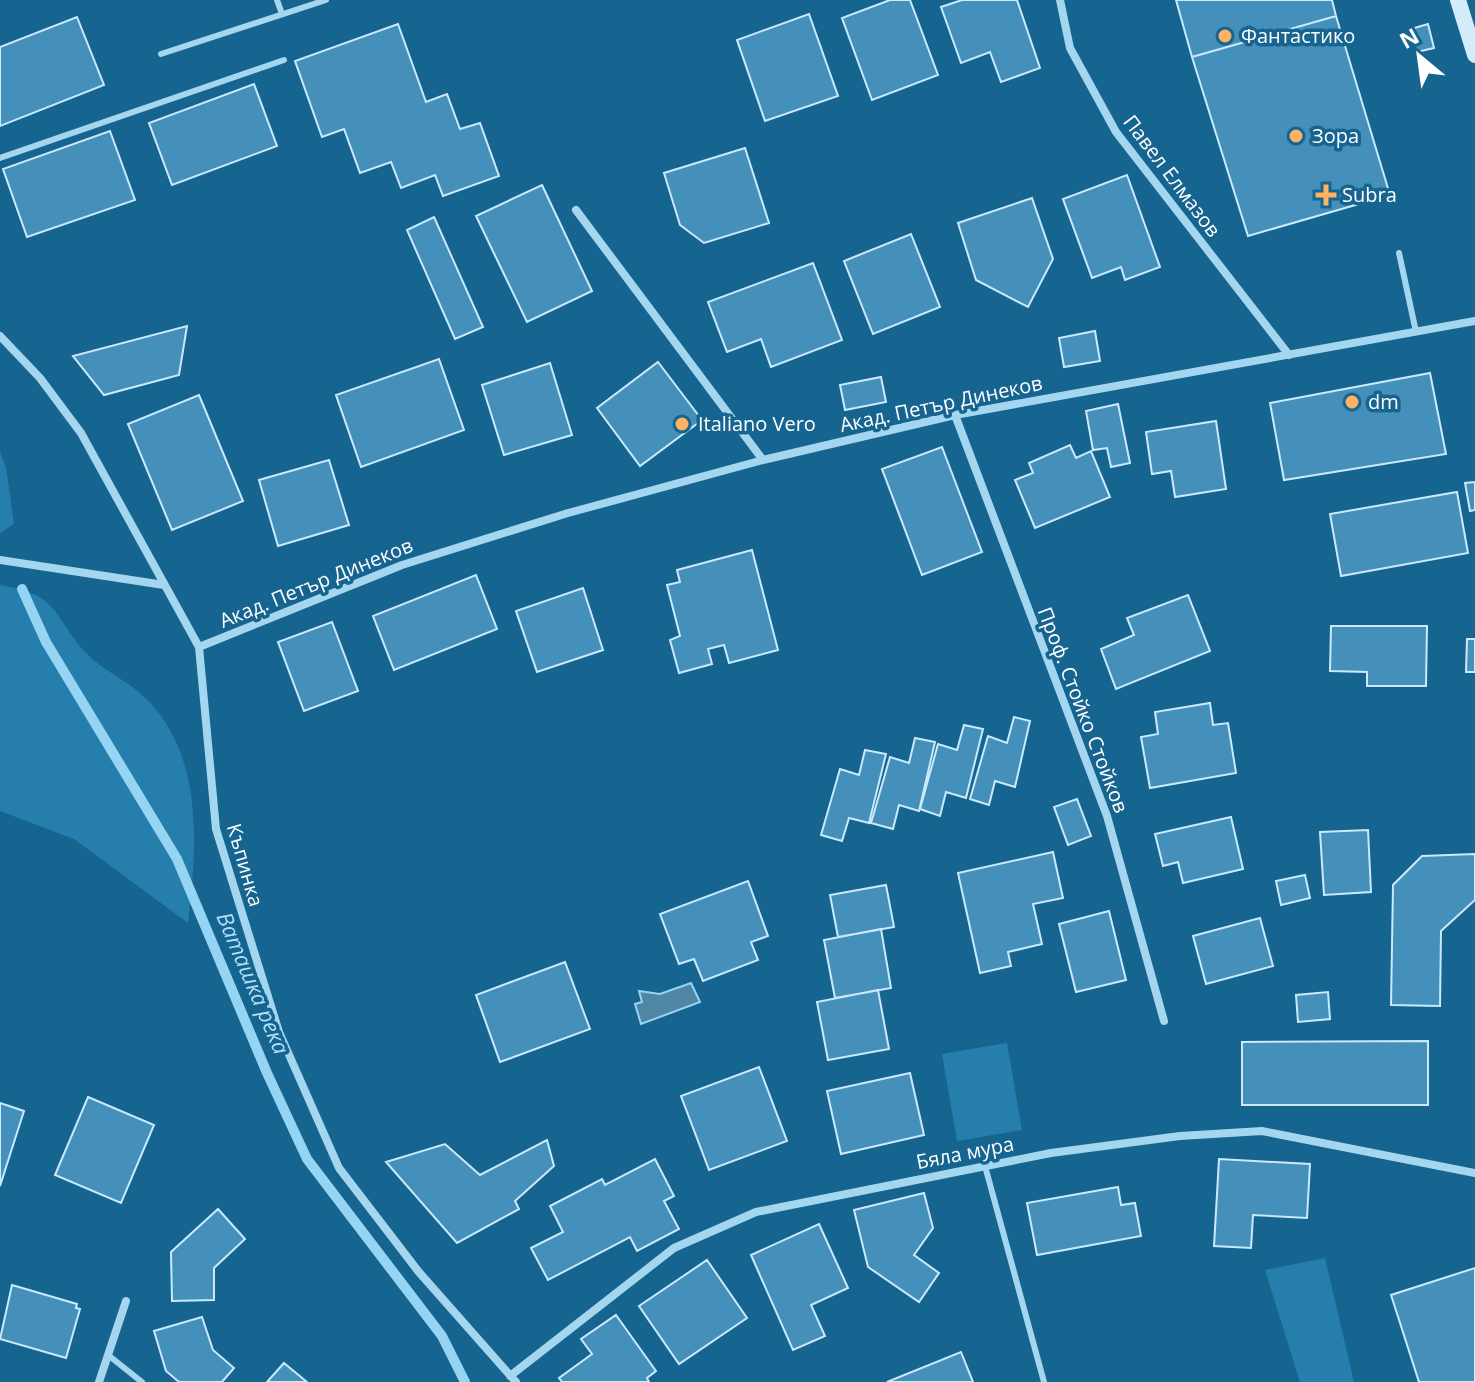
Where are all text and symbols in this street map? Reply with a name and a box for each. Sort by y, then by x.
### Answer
north arrow [1379,16,1459,96]
text: N [1394,20,1424,55]
place label: Фантастико [1241,22,1355,49]
marker: Фантастико [1216,27,1234,45]
street label: Павел Елмазов [1118,109,1227,242]
place label: Зора [1312,122,1359,149]
marker: Зора [1287,127,1305,145]
place label: Subra [1342,181,1397,208]
marker: Subra [1317,186,1335,204]
street label: Акад. Петър Динеков [837,369,1045,438]
place label: dm [1368,388,1399,415]
marker: dm [1343,393,1361,411]
place label: Italiano Vero [698,410,816,437]
marker: Italiano Vero [673,415,691,433]
street label: Акад. Петър Динеков [215,531,417,634]
street label: Проф. Стойко Стойков [1032,603,1135,817]
street label: Къпинка [221,820,270,910]
water label: Ваташка река [210,907,297,1058]
street label: Бяла мура [914,1130,1016,1175]

